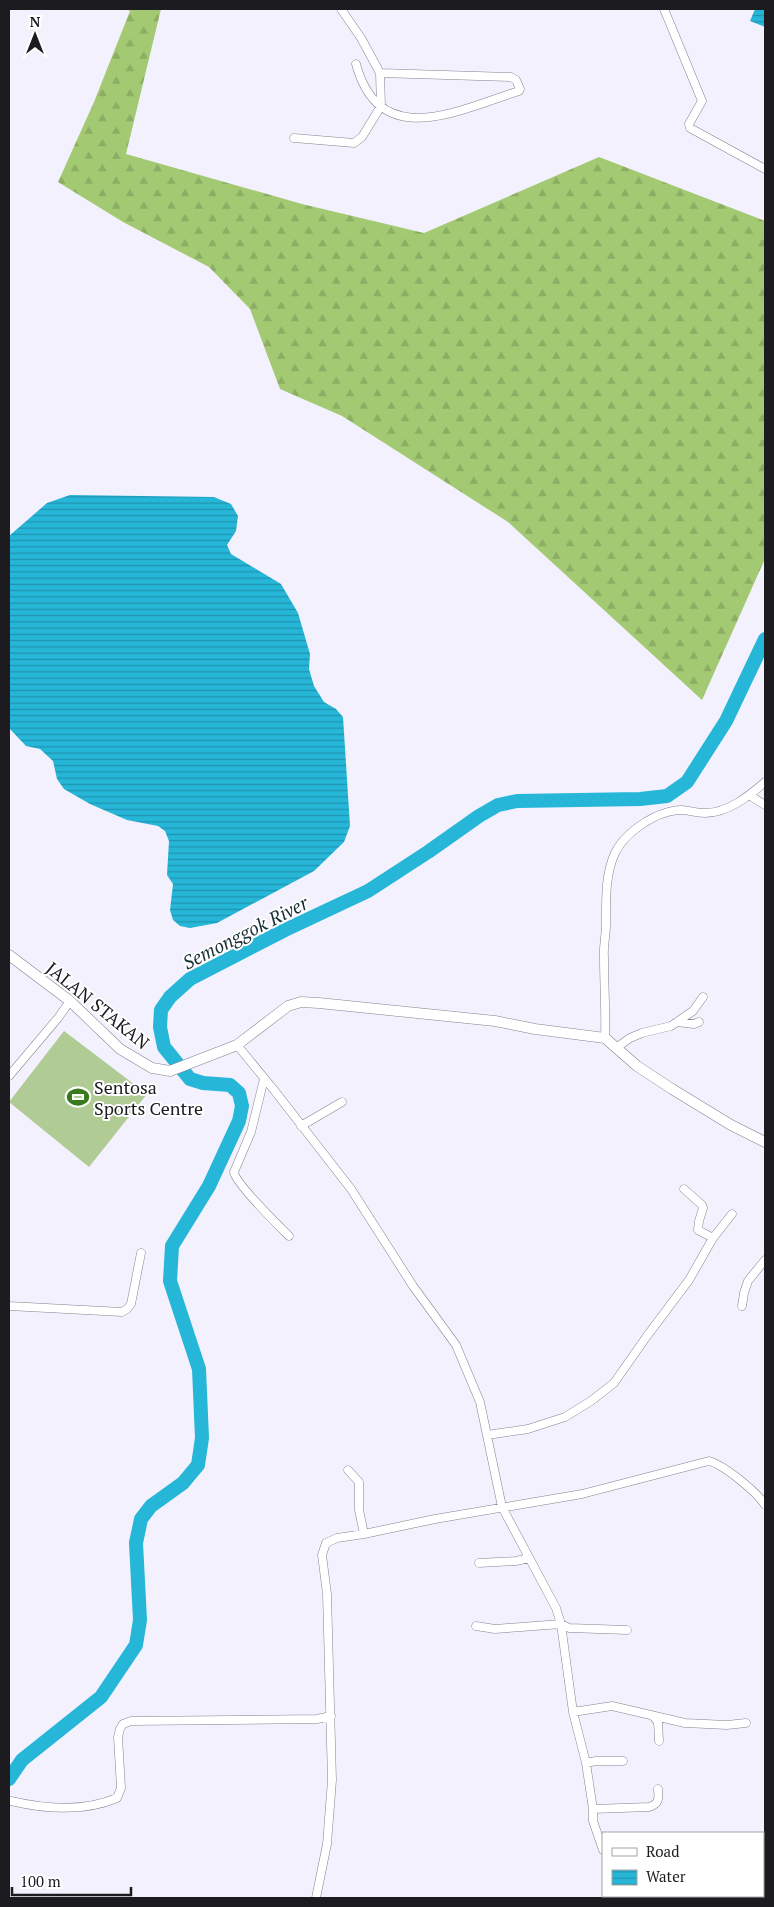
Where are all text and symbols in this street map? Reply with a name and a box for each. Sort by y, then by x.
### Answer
north arrow [10,10,60,60]
text: N [30,12,41,31]
water label: Semonggok River [178,889,313,974]
street label: JALAN STAKAN [41,956,155,1054]
place label: Sentosa Sports Centre [94,1075,203,1120]
sports icon: Sentosa Sports Centre [65,1084,91,1110]
legend [602,1832,764,1897]
text: Road [646,1841,679,1861]
scale bar [12,1864,131,1896]
text: Water [646,1866,686,1886]
text: 100 m [20,1871,61,1891]

